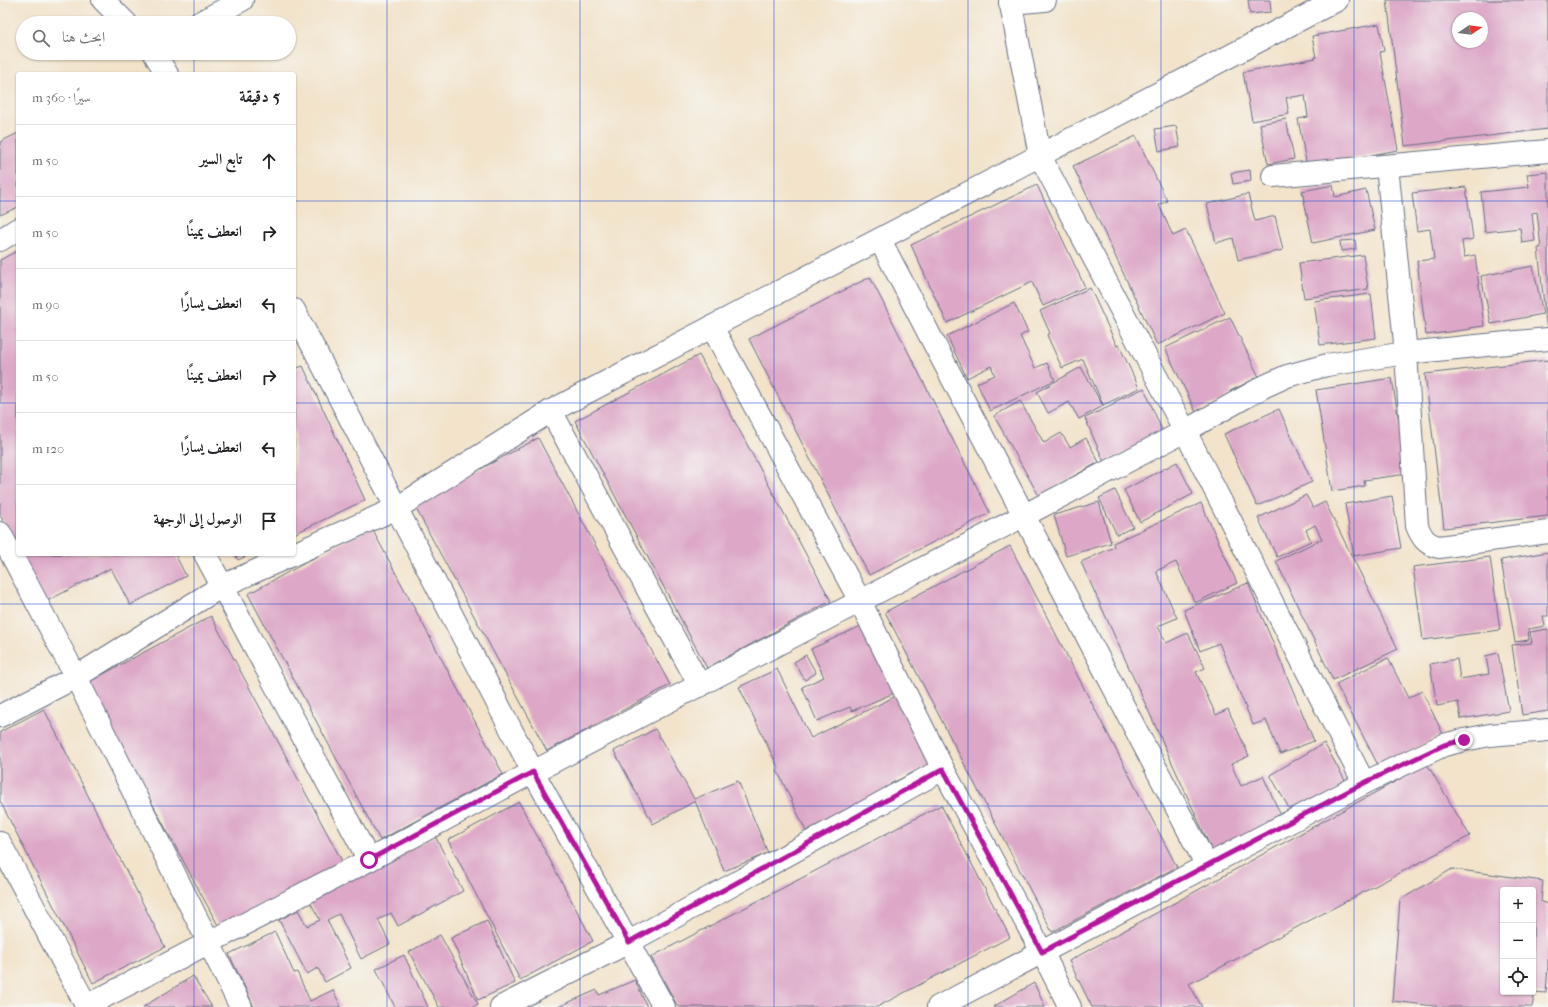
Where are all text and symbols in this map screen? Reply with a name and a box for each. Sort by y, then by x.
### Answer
north arrow [1452,12,1488,48]
search box [16,16,296,60]
icon: search [30,27,52,49]
text: ابحث هنا [62,28,105,46]
text: 5 دقيقة [239,86,280,106]
text: سيرًا · 360 m [32,90,91,105]
text: تابع السير [200,150,242,168]
icon: ahead [258,150,280,172]
text: 50 m [32,153,58,168]
text: انعطف يمينًا [187,222,242,240]
icon: right [258,222,280,244]
text: 50 m [32,225,58,240]
text: انعطف يسارًا [181,294,242,312]
icon: left [258,294,280,316]
text: 90 m [32,297,60,312]
text: انعطف يمينًا [187,366,242,384]
icon: right [258,366,280,388]
text: 50 m [32,369,58,384]
text: انعطف يسارًا [181,438,242,456]
icon: left [258,438,280,460]
text: 120 m [32,441,64,456]
text: الوصول إلى الوجهة [153,510,242,528]
icon: arrive [258,510,280,532]
route end [1455,731,1473,749]
route start [360,851,378,869]
map controls [1500,887,1536,995]
button: + [1500,887,1536,923]
button: − [1500,923,1536,959]
button: locate [1500,959,1536,995]

